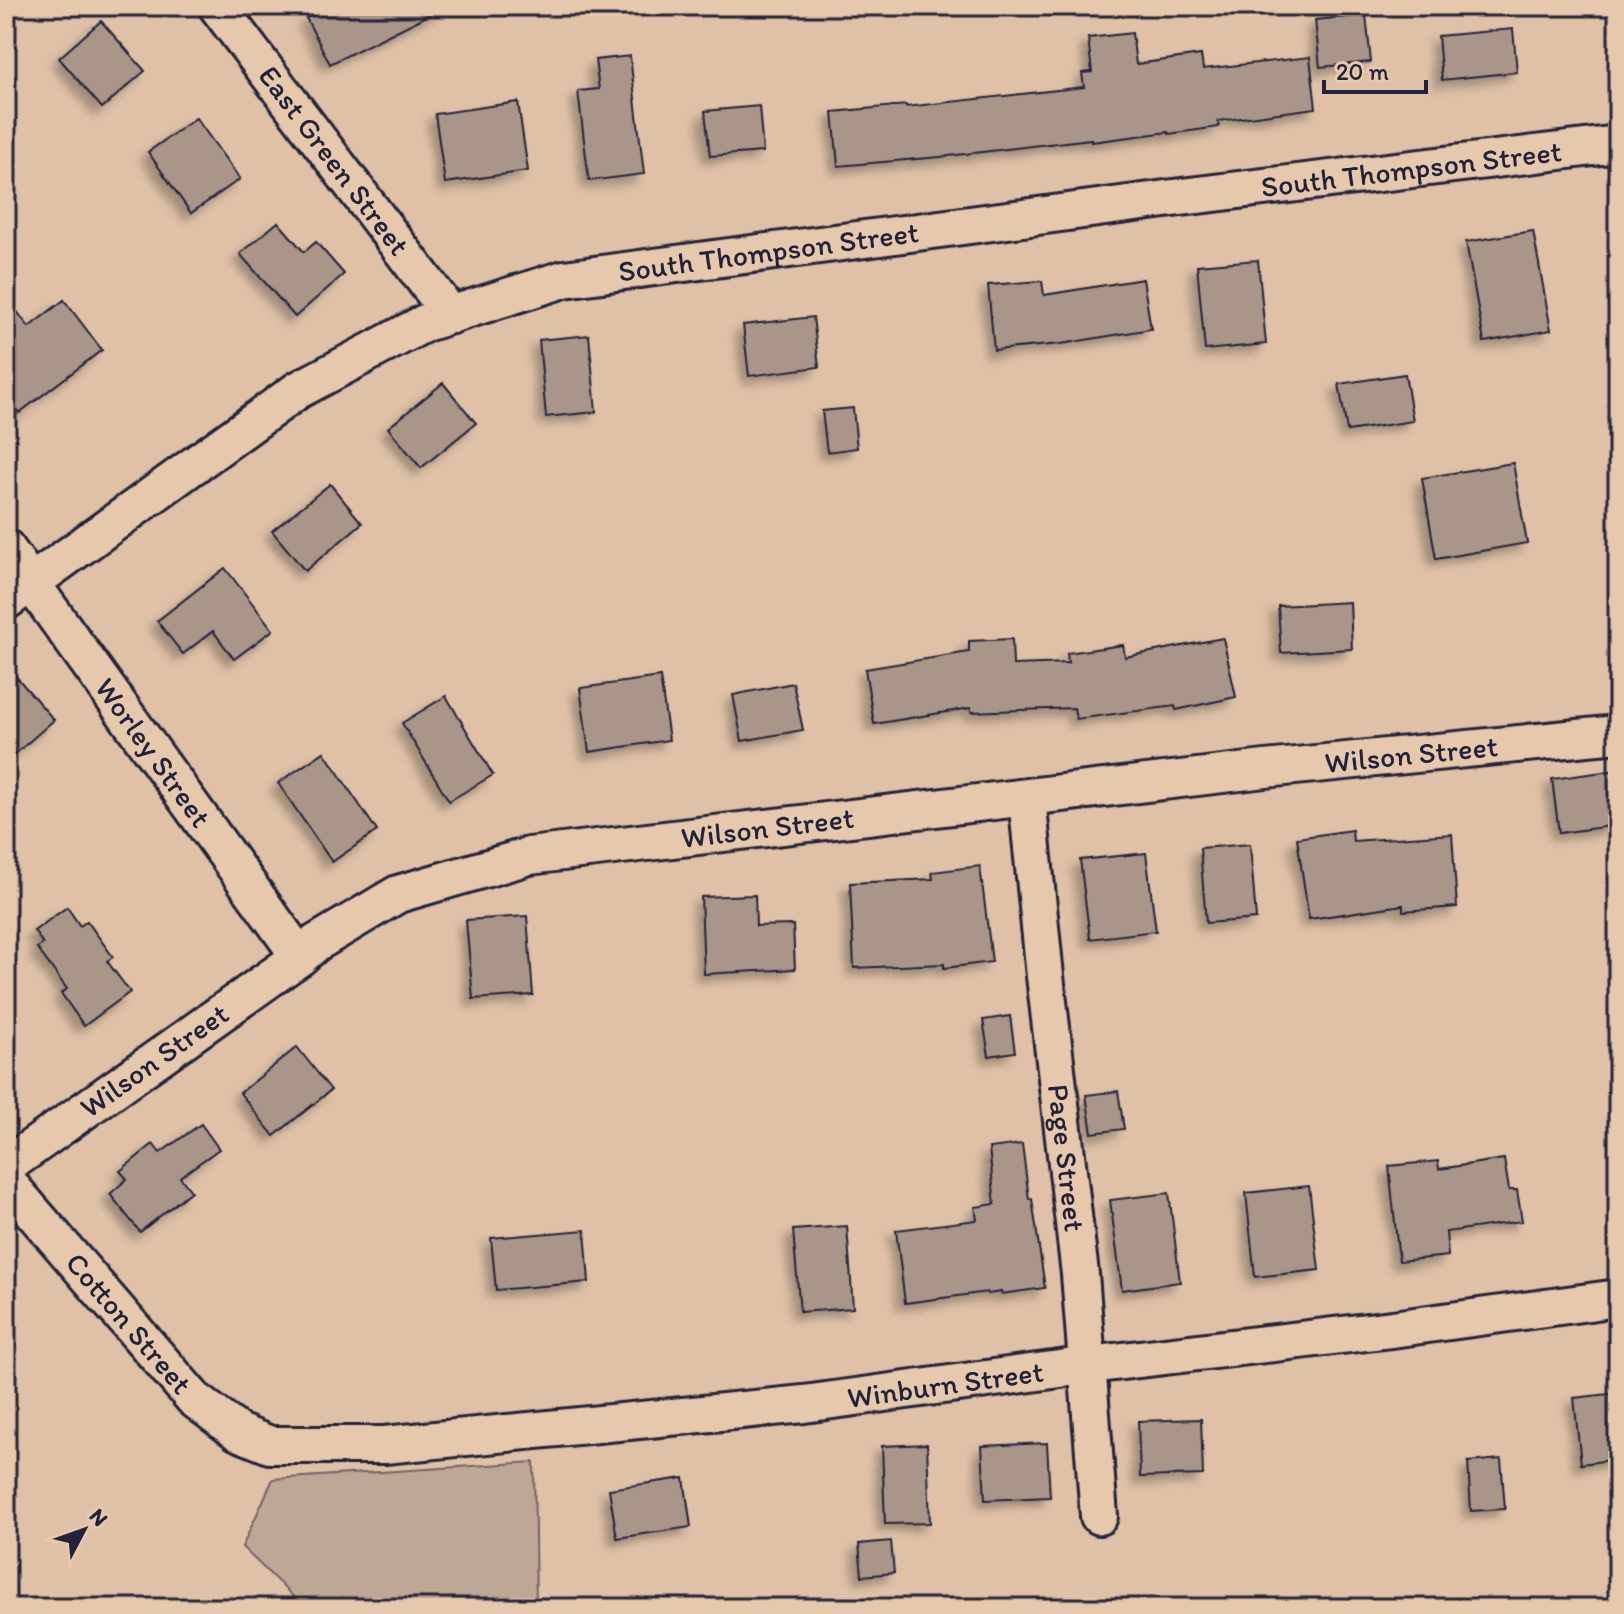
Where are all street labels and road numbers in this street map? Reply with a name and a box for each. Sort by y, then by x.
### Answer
street label: East Green Street [251,58,418,263]
street label: South Thompson Street [1259,132,1564,205]
street label: South Thompson Street [616,213,921,290]
street label: Worley Street [87,670,220,834]
street label: Wilson Street [1323,727,1499,781]
street label: Wilson Street [679,799,856,856]
street label: Wilson Street [73,995,236,1126]
street label: Page Street [1040,1082,1094,1234]
street label: Cotton Street [58,1245,200,1401]
street label: Winburn Street [845,1352,1046,1416]

